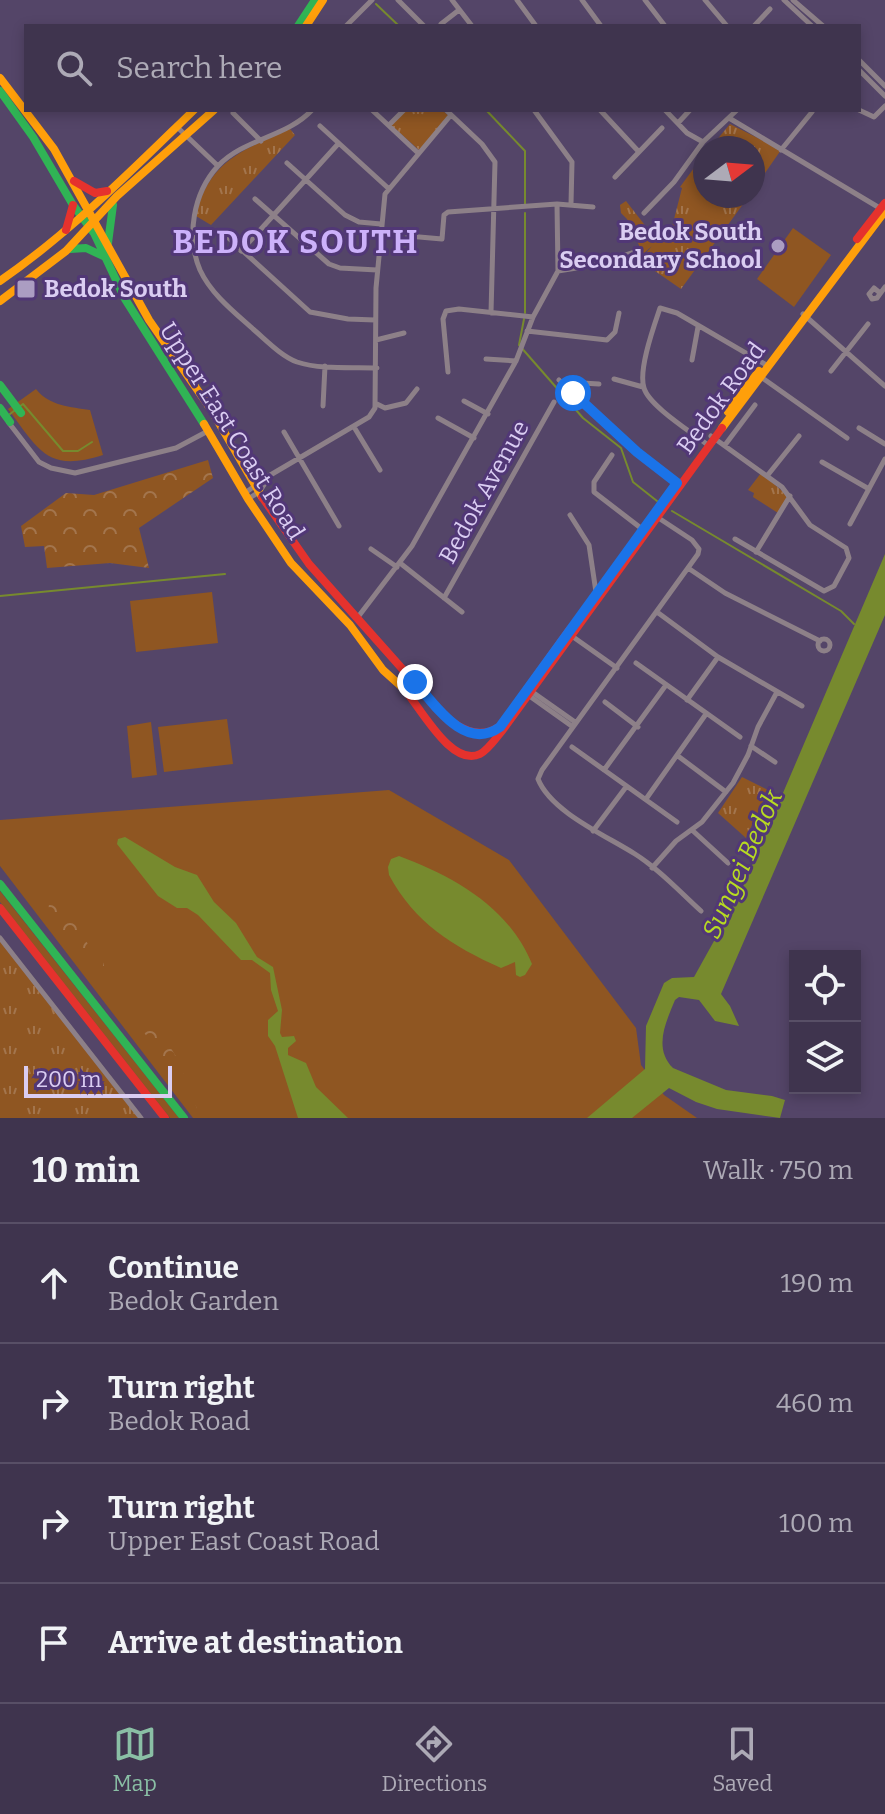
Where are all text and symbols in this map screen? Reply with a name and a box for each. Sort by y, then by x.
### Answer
search box [24,24,861,112]
icon: search [52,46,96,90]
text: Search here [116,50,283,86]
north arrow [693,136,765,208]
place label: Bedok South Secondary School [559,218,763,274]
district label: BEDOK SOUTH [173,223,419,261]
marker: Bedok South Secondary School [769,237,787,255]
place label: Bedok South [44,275,187,303]
marker: Bedok South [15,278,37,300]
street label: Upper East Coast Road [154,317,310,545]
street label: Bedok Road [671,337,771,459]
route start [555,375,591,411]
street label: Bedok Avenue [433,416,535,568]
route end [397,664,433,700]
water label: Sungei Bedok [696,784,789,943]
map controls [789,950,861,1094]
button: locate [789,950,861,1022]
button: layers [789,1022,861,1094]
scale bar [24,1062,172,1098]
text: 200 m [36,1066,102,1093]
text: 10 min [32,1150,140,1191]
text: Walk · 750 m [703,1155,853,1186]
text: Continue [108,1250,239,1286]
icon: ahead [32,1261,76,1305]
text: 190 m [781,1268,853,1299]
text: Bedok Garden [108,1286,279,1317]
text: Turn right [108,1370,255,1406]
icon: right [32,1381,76,1425]
text: 460 m [776,1388,853,1419]
text: Bedok Road [108,1406,250,1437]
text: Turn right [108,1490,255,1526]
icon: right [32,1501,76,1545]
text: 100 m [779,1508,853,1539]
text: Upper East Coast Road [108,1526,380,1557]
icon: arrive [32,1621,76,1665]
text: Arrive at destination [108,1625,403,1661]
tab: Map [112,1722,157,1797]
tab: Directions [382,1722,487,1797]
tab: Saved [712,1722,773,1797]

